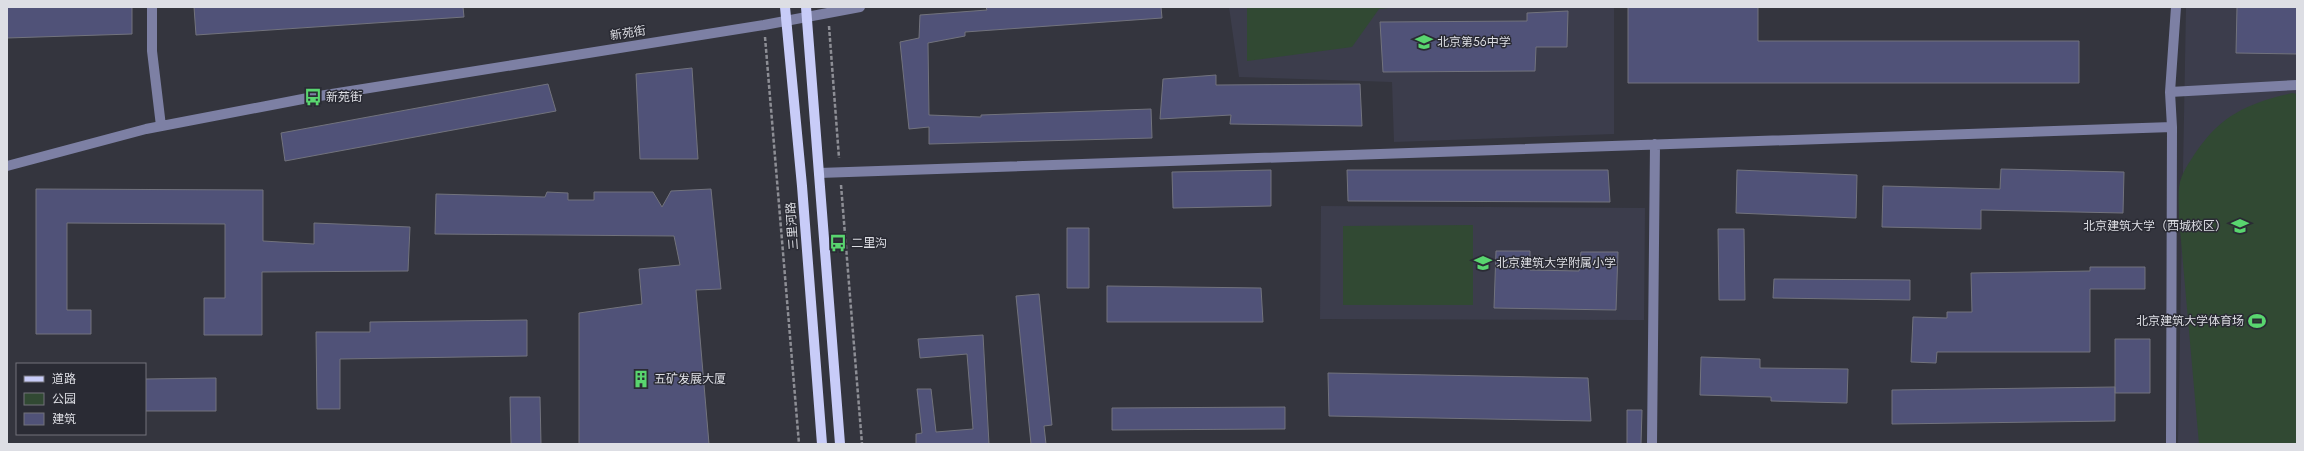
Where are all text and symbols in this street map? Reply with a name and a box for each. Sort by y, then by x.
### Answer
street label: 新苑街 [609,21,647,45]
school or university icon: 北京第56中学 [1414,32,1434,52]
place label: 北京第56中学 [1437,33,1511,51]
bus stop icon: 新苑街 [303,87,323,107]
place label: 新苑街 [326,88,362,106]
street label: 三里河路 [781,201,803,251]
school or university icon: 北京建筑大学（西城校区） [2230,216,2250,236]
place label: 北京建筑大学（西城校区） [2083,217,2227,235]
bus stop icon: 二里沟 [828,233,848,253]
place label: 二里沟 [851,234,887,252]
school or university icon: 北京建筑大学附属小学 [1473,253,1493,273]
place label: 北京建筑大学附属小学 [1496,254,1616,272]
sports icon: 北京建筑大学体育场 [2247,311,2267,331]
place label: 北京建筑大学体育场 [2136,312,2244,330]
legend [16,363,146,435]
building icon: 五矿发展大厦 [631,369,651,389]
text: 道路 [52,370,76,388]
place label: 五矿发展大厦 [654,370,726,388]
text: 公园 [52,390,76,408]
text: 建筑 [52,410,76,428]

